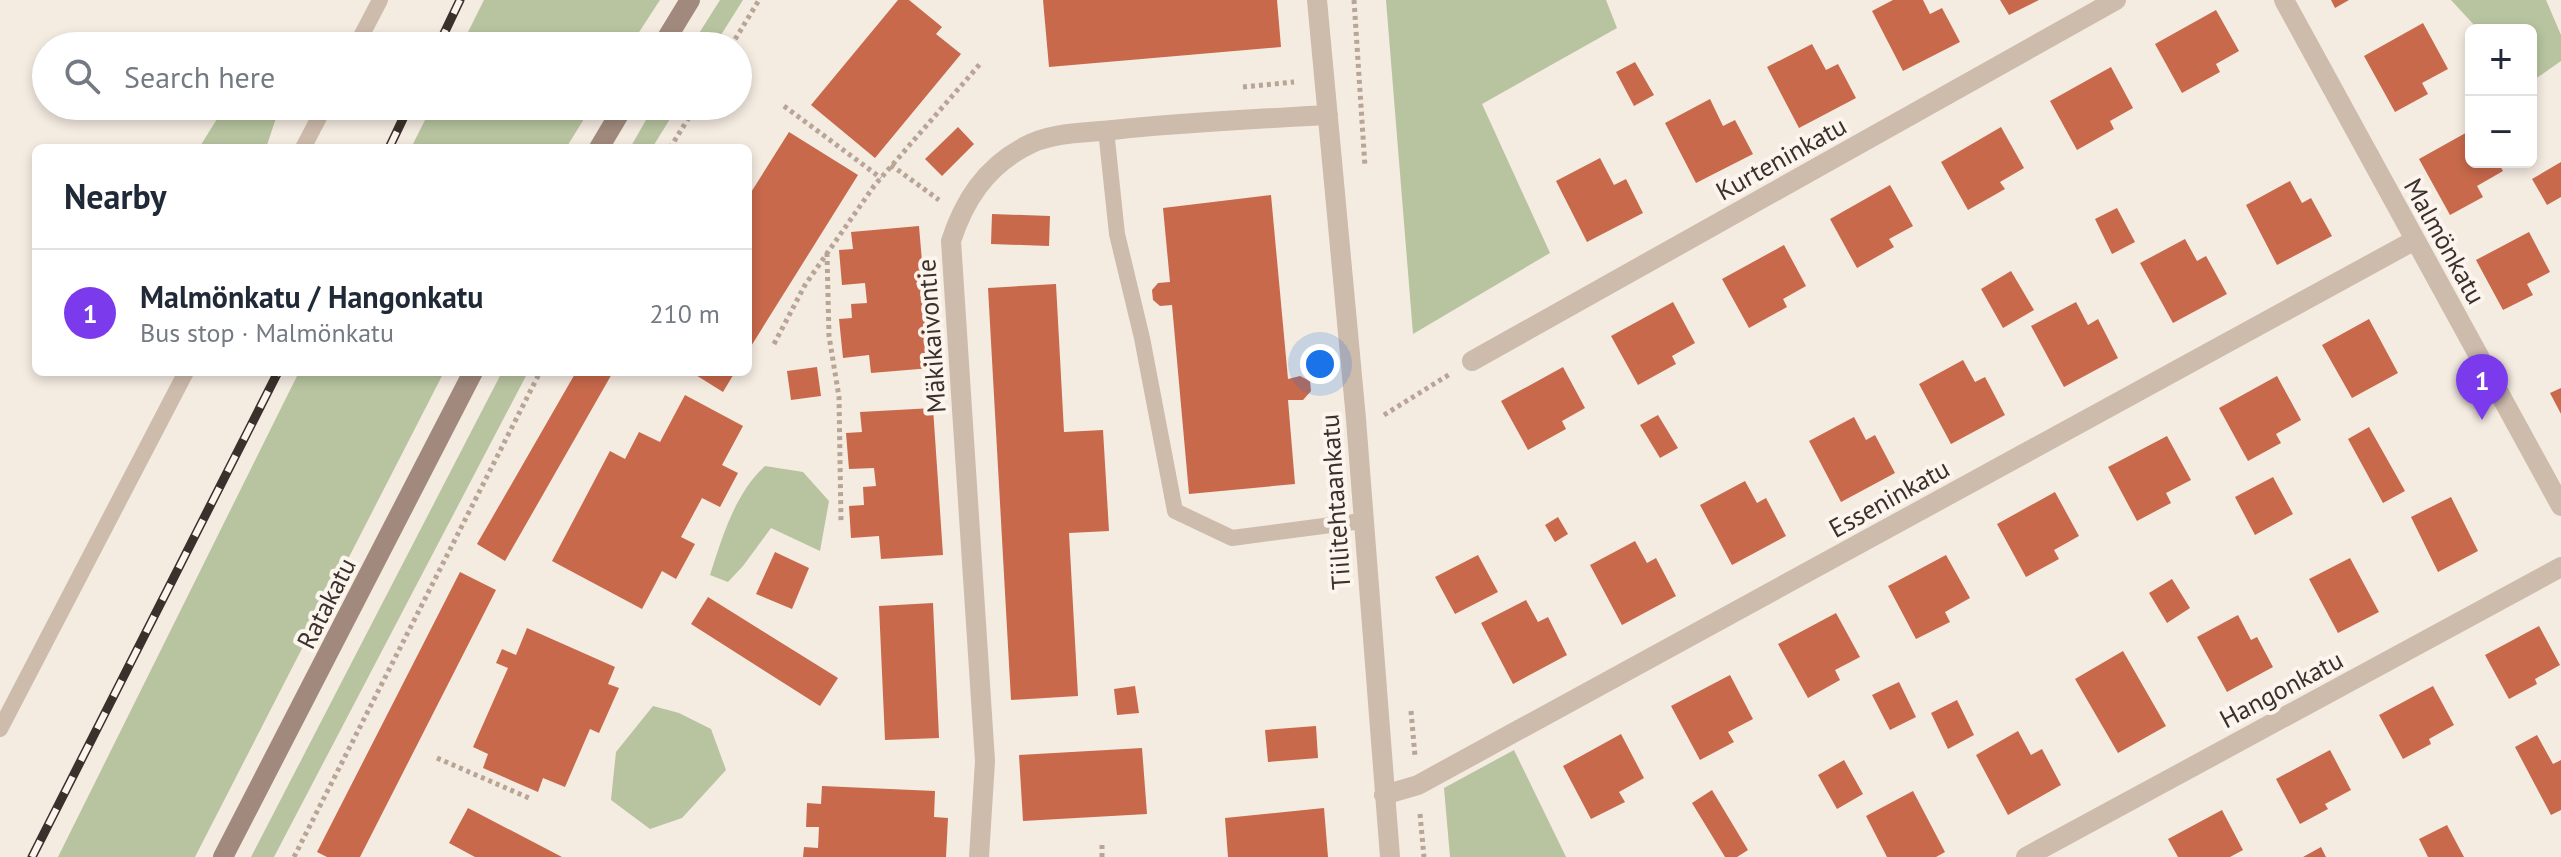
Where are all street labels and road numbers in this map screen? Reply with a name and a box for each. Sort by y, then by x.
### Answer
street label: Kurteninkatu [1710,109,1852,207]
street label: Malmönkatu [2397,172,2493,310]
street label: Mäkikaivontie [909,258,953,414]
street label: Tiilitehtaankatu [1312,413,1358,591]
street label: Esseninkatu [1823,451,1955,545]
street label: Ratakatu [289,552,363,654]
street label: Hangonkatu [2214,643,2348,735]

